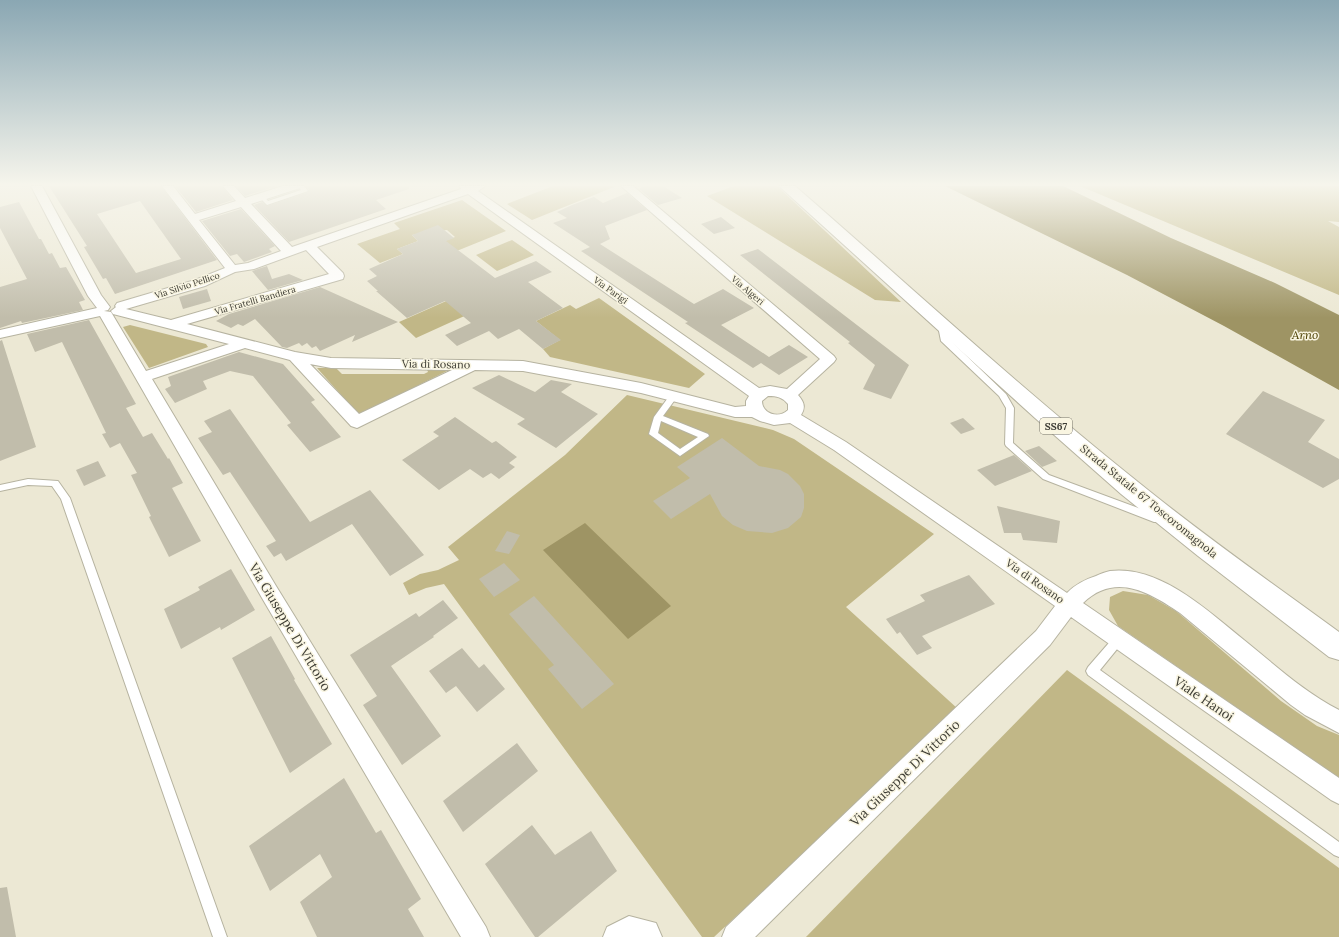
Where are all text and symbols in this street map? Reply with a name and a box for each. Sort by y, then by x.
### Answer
street label: Via Silvio Pellico [152,269,221,301]
street label: Via Algeri [729,272,767,307]
street label: Via Parigi [591,274,631,306]
street label: Via Fratelli Bandiera [212,283,297,317]
water label: Arno [1291,327,1318,342]
street label: Via di Rosano [401,356,470,372]
road number: SS67 [1040,418,1072,434]
street label: Strada Statale 67 Toscoromagnola [1077,441,1221,561]
street label: Via di Rosano [1002,555,1067,606]
street label: Via Giuseppe Di Vittorio [245,559,335,694]
street label: Viale Hanoi [1170,672,1237,725]
street label: Via Giuseppe Di Vittorio [846,716,964,831]

